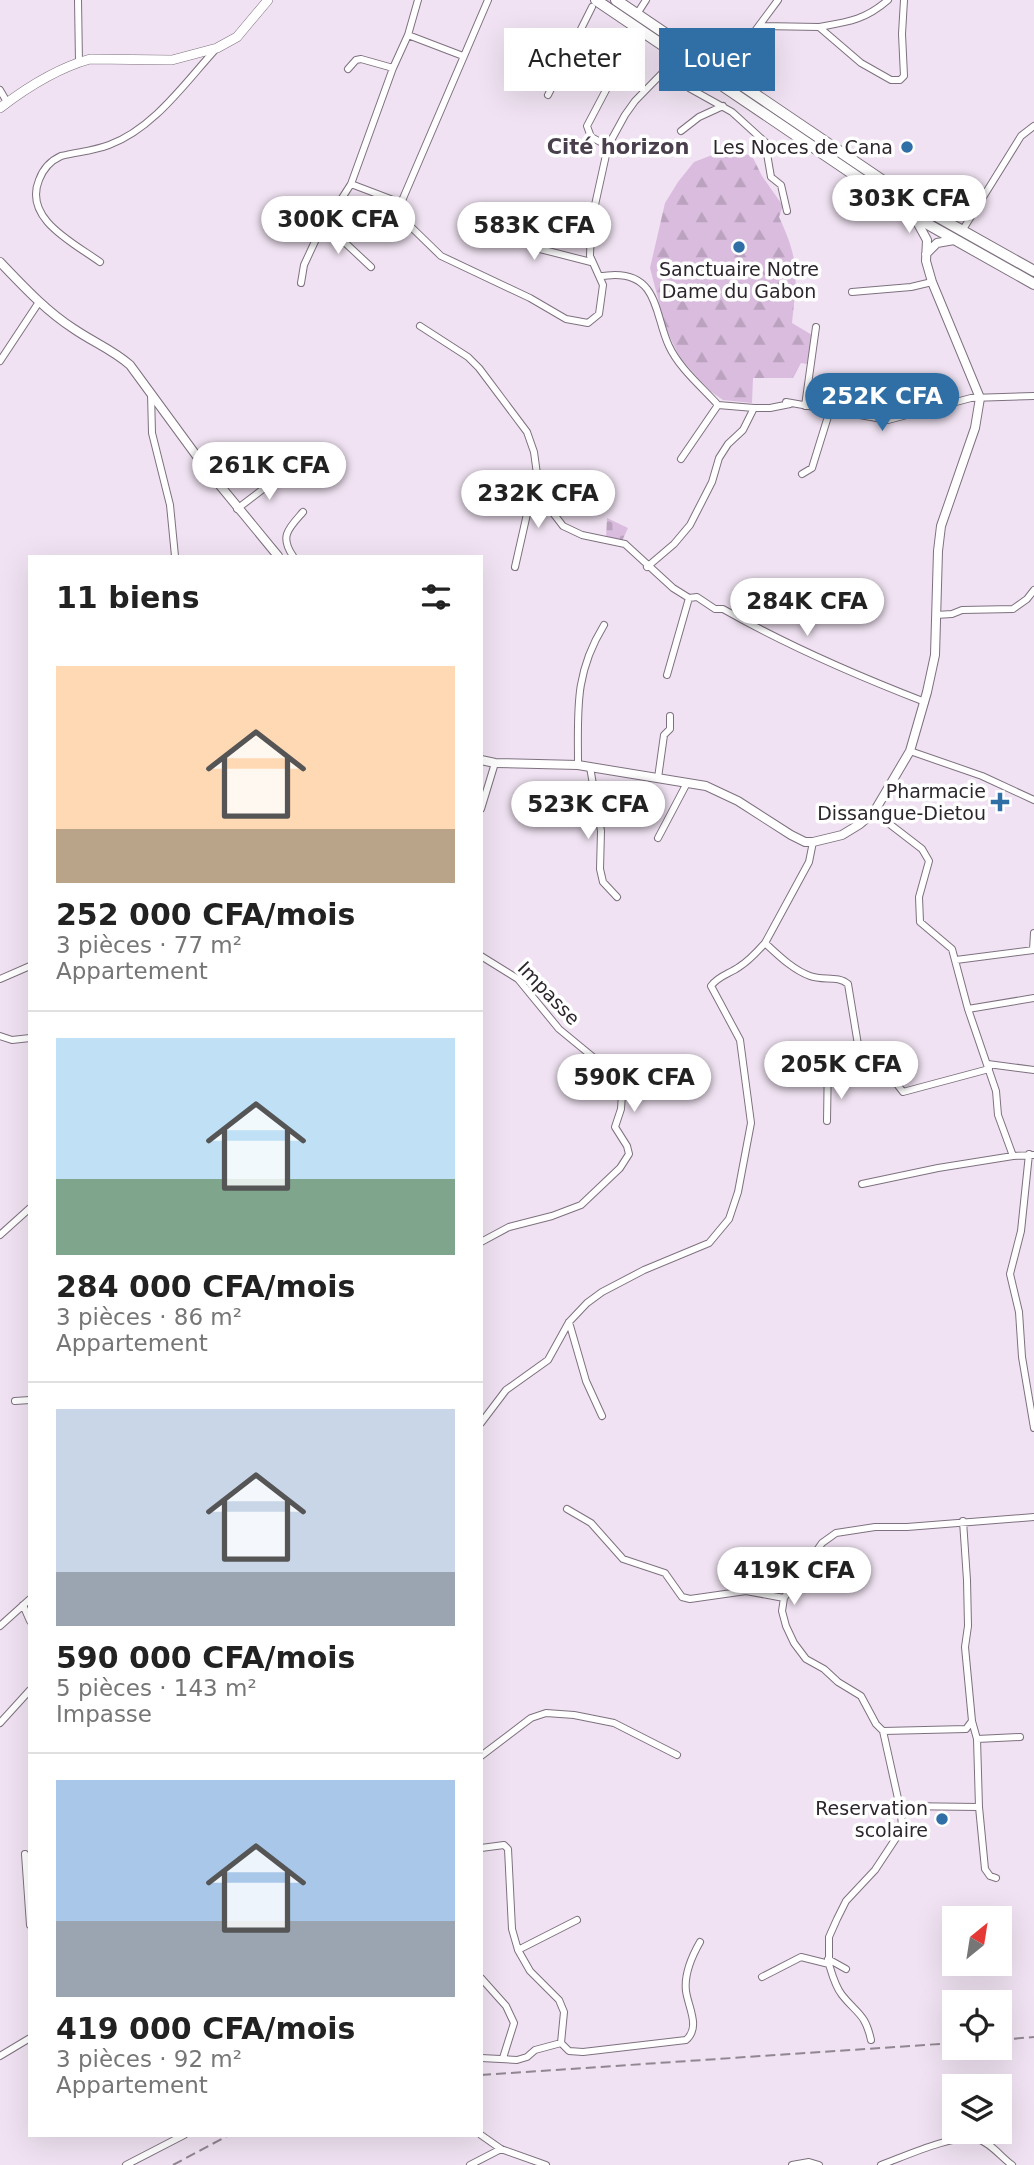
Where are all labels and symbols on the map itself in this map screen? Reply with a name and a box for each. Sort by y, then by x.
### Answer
district label: Cité horizon [547,135,689,159]
place label: Les Noces de Cana [713,136,893,158]
marker: Les Noces de Cana [899,139,915,155]
pin: 303K CFA [837,176,981,235]
pin: 300K CFA [266,196,410,256]
pin: 583K CFA [462,202,606,262]
marker: Sanctuaire Notre Dame du Gabon [731,239,747,255]
place label: Sanctuaire Notre Dame du Gabon [659,258,819,302]
pin: 252K CFA [810,374,954,433]
pin: 261K CFA [197,442,341,502]
pin: 232K CFA [466,470,610,530]
pin: 284K CFA [735,578,879,638]
place label: Pharmacie Dissangue-Dietou [817,780,986,824]
pin: 523K CFA [516,782,660,841]
marker: Pharmacie Dissangue-Dietou [992,794,1008,810]
street label: Impasse [514,957,584,1029]
pin: 205K CFA [769,1042,913,1101]
pin: 590K CFA [562,1054,706,1114]
pin: 419K CFA [722,1548,866,1607]
place label: Reservation scolaire [815,1797,928,1841]
marker: Reservation scolaire [934,1811,950,1827]
north arrow [942,1906,1012,1976]

